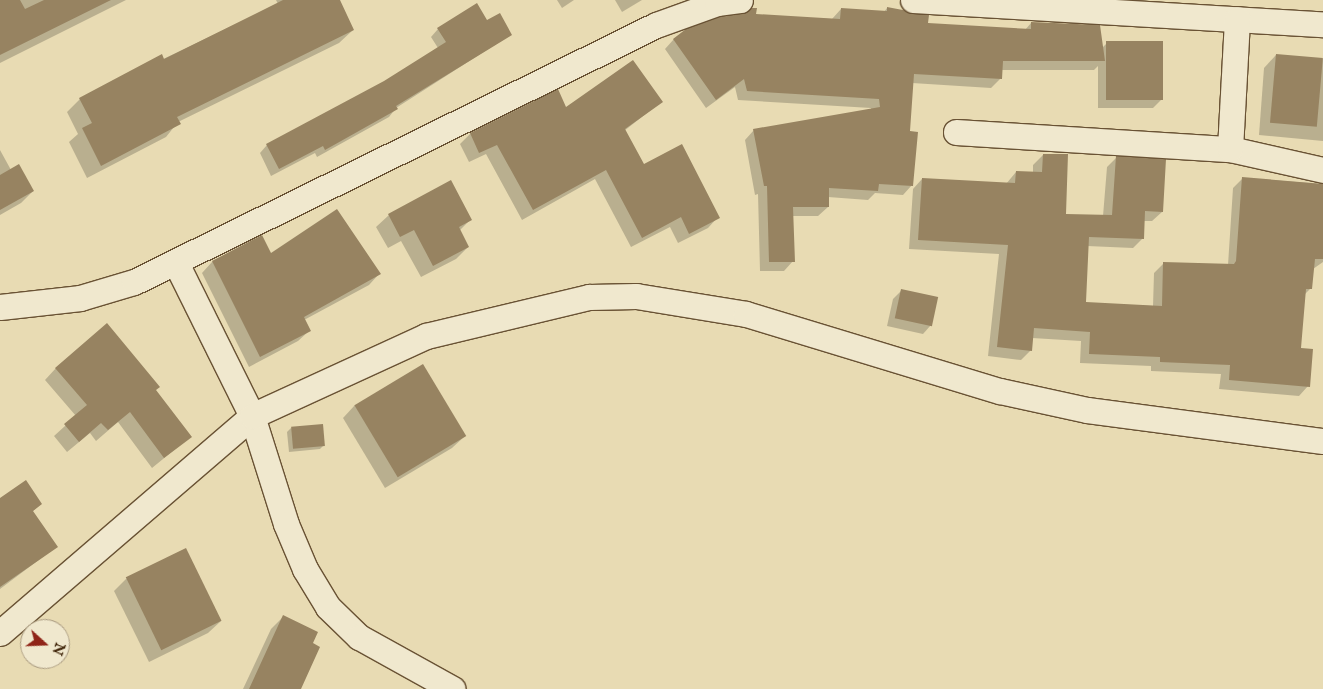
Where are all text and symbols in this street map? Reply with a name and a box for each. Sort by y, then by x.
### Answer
north arrow [20,619,70,669]
text: N [48,640,69,658]

